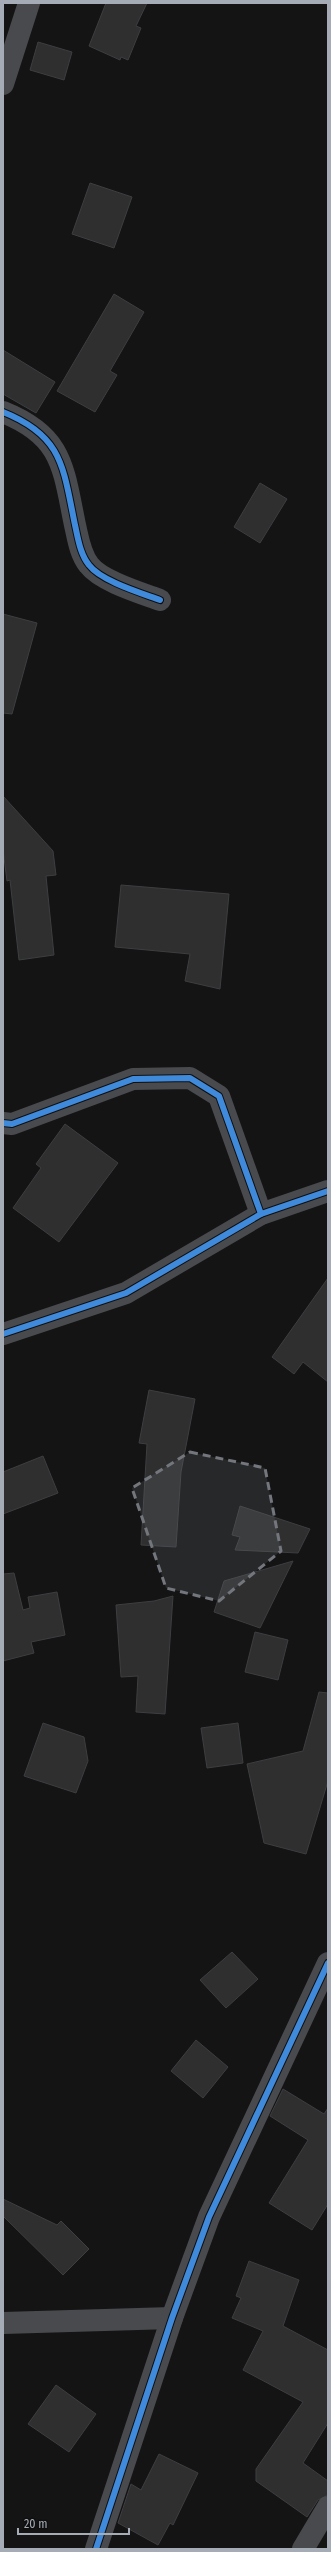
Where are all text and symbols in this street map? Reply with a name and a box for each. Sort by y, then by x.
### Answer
scale bar [18,2510,129,2536]
text: 20 m [24,2517,48,2531]

